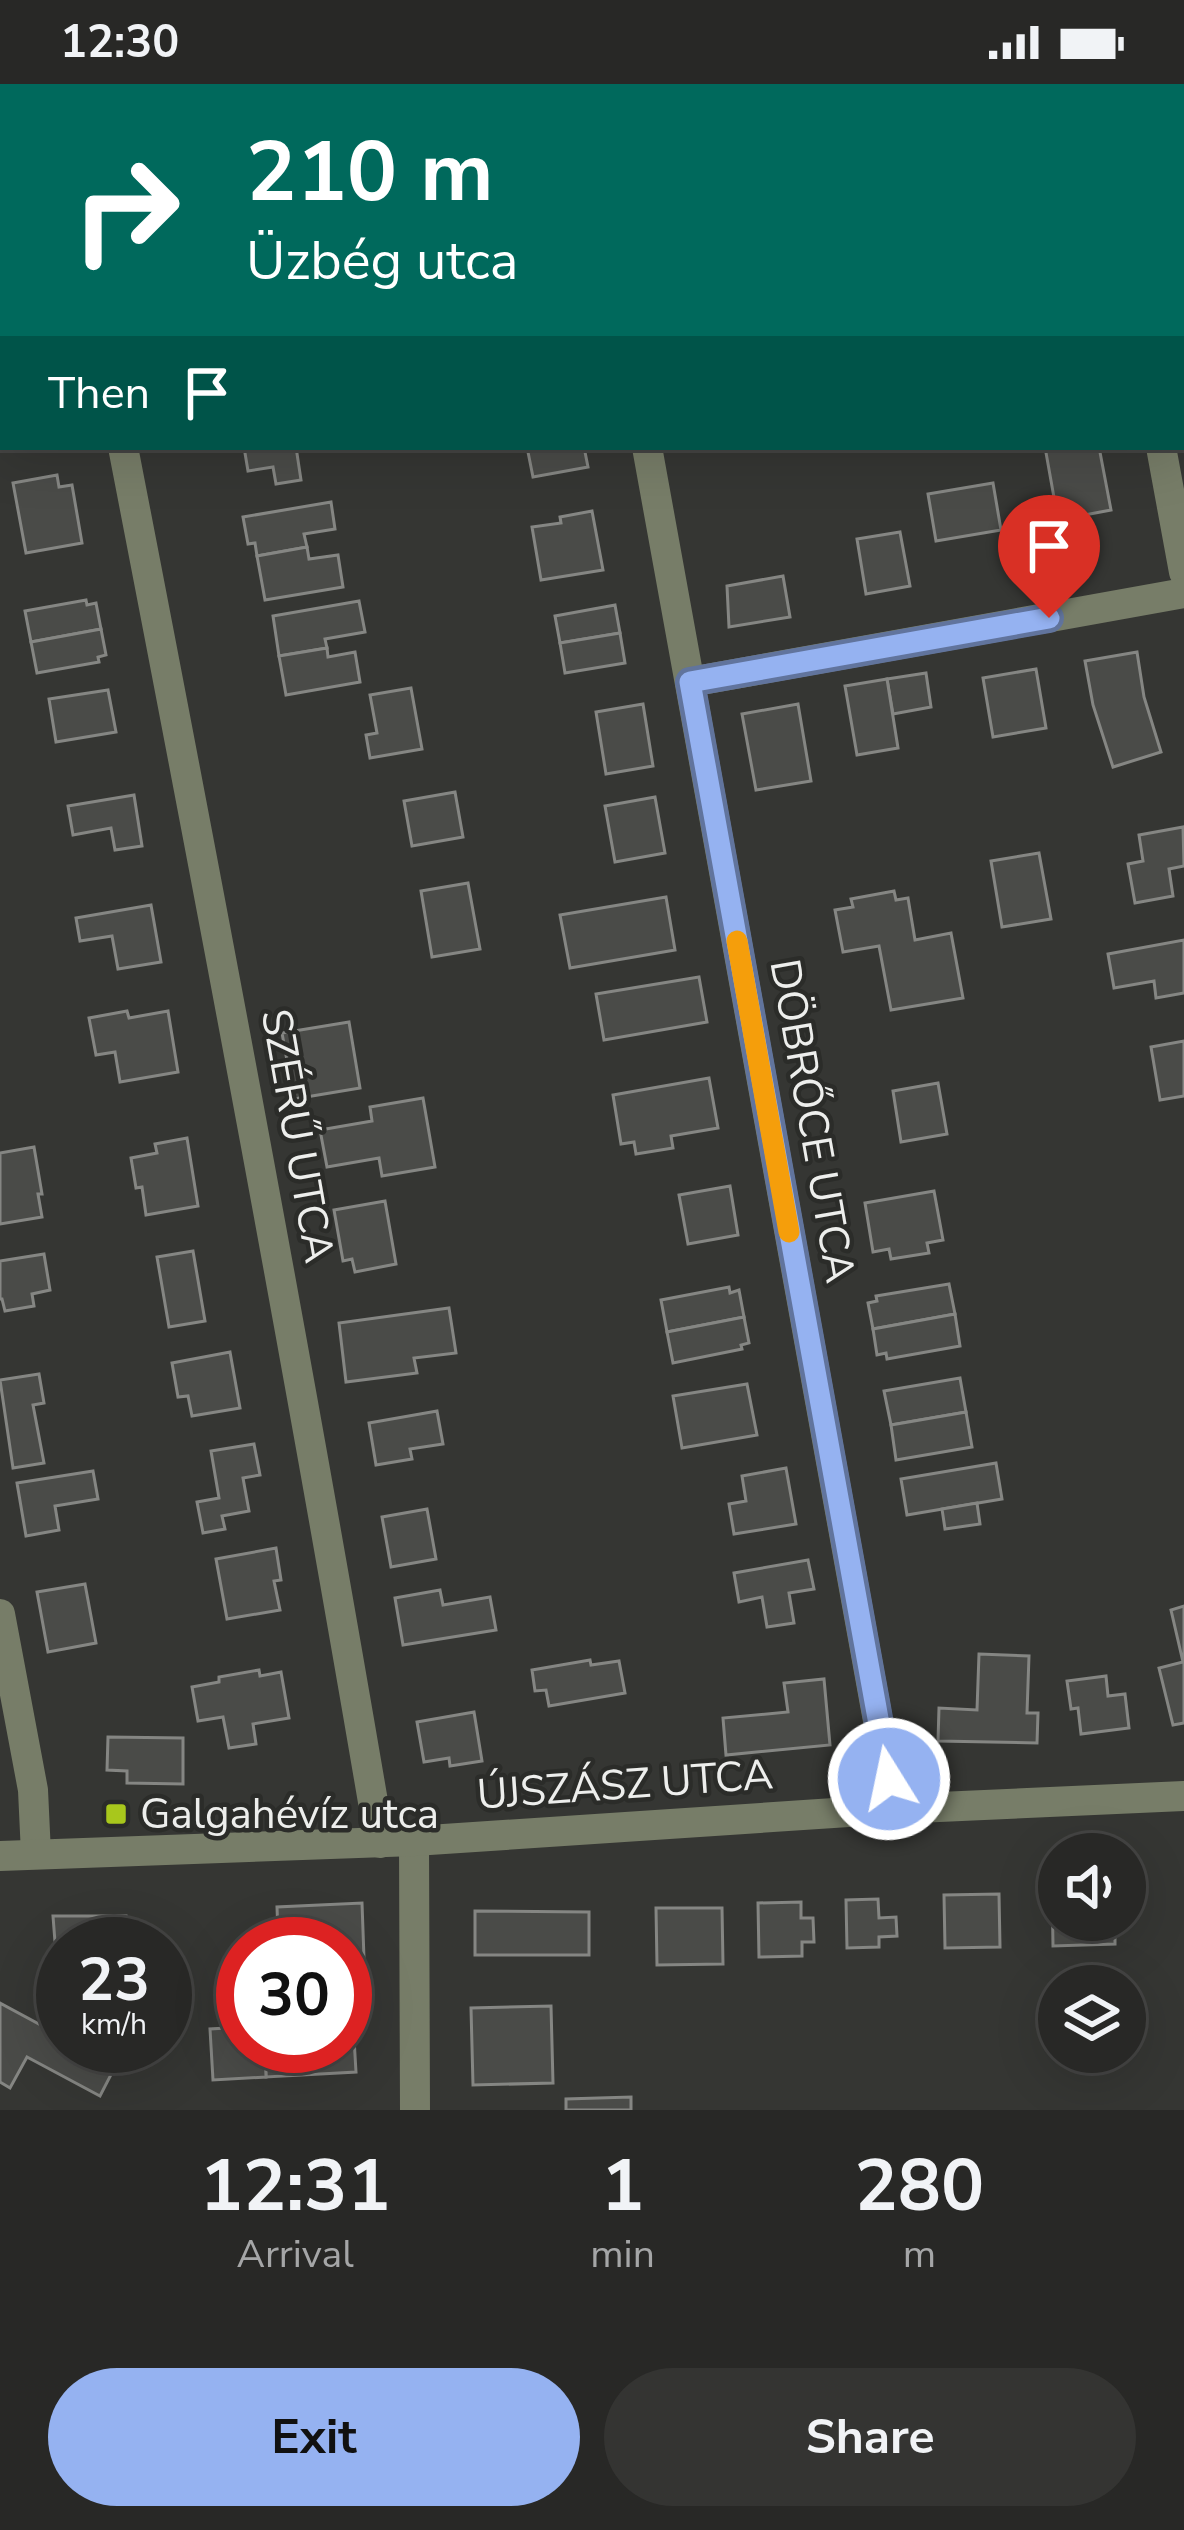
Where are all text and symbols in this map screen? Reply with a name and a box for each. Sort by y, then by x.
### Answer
text: 12:30 [60,12,179,73]
text: 210 m [246,115,494,230]
icon: right [48,132,204,288]
text: Üzbég utca [246,224,518,298]
icon: arrive [174,360,240,426]
text: Then [48,363,150,424]
pin [998,495,1100,618]
icon: arrive [1016,513,1082,579]
street label: DÖBRŐCE UTCA [755,955,869,1287]
street label: SZÉRŰ UTCA [247,1005,347,1267]
position arrow [826,1716,952,1842]
street label: ÚJSZÁSZ UTCA [475,1746,775,1824]
place label: Galgahévíz utca [140,1786,439,1843]
marker: Galgahévíz utca [103,1801,129,1827]
map controls [1038,1833,1146,2073]
button: sound [1038,1833,1146,1941]
speed limit sign: 30 [216,1917,372,2073]
text: 23 [78,1939,150,2021]
button: layers [1038,1965,1146,2073]
text: km/h [81,2004,147,2045]
text: 12:31 [200,2137,390,2235]
text: 1 [601,2137,644,2235]
text: 280 [855,2137,984,2235]
text: Arrival [236,2228,354,2281]
text: min [590,2228,655,2281]
text: m [903,2228,936,2281]
button: Exit [48,2368,580,2506]
button: Share [604,2368,1136,2506]

